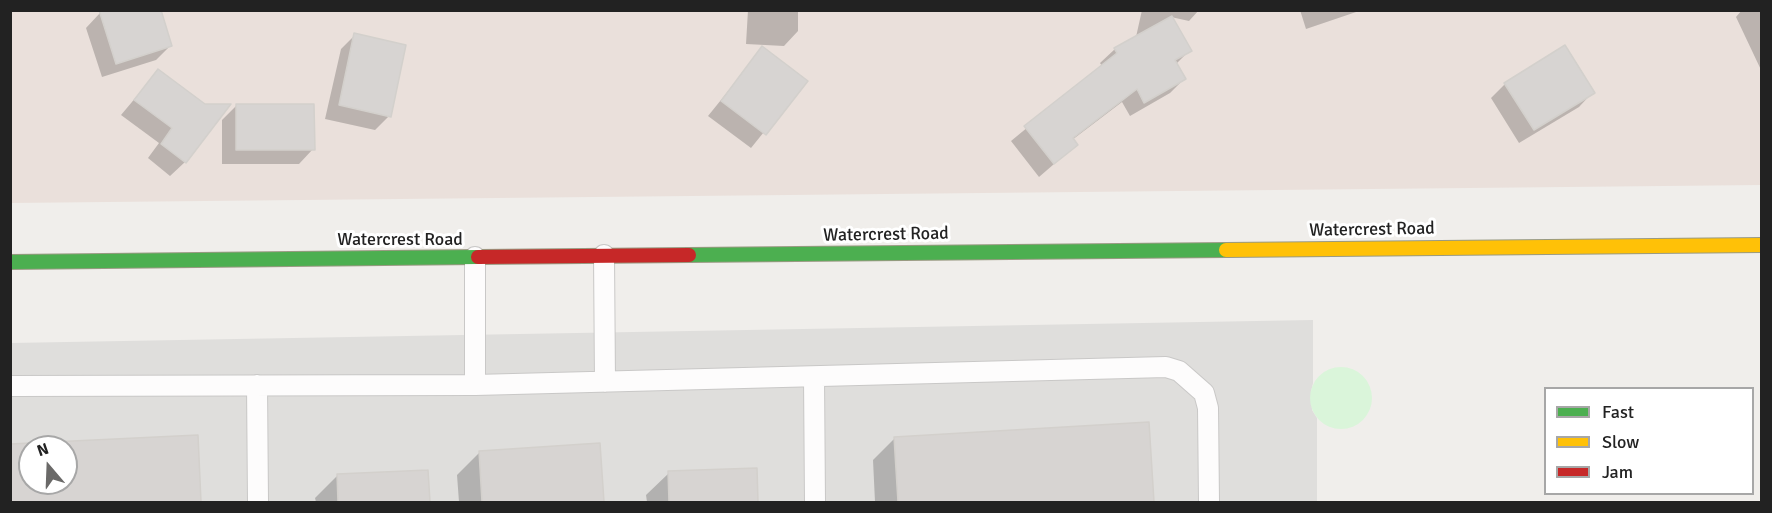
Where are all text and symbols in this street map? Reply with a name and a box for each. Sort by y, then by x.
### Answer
street label: Watercrest Road [1309,218,1435,242]
street label: Watercrest Road [823,223,949,247]
street label: Watercrest Road [337,229,463,251]
legend [1544,387,1754,495]
text: Fast [1602,401,1634,423]
text: Slow [1602,431,1639,453]
north arrow [18,435,78,495]
text: N [34,439,51,461]
text: Jam [1602,461,1633,483]

